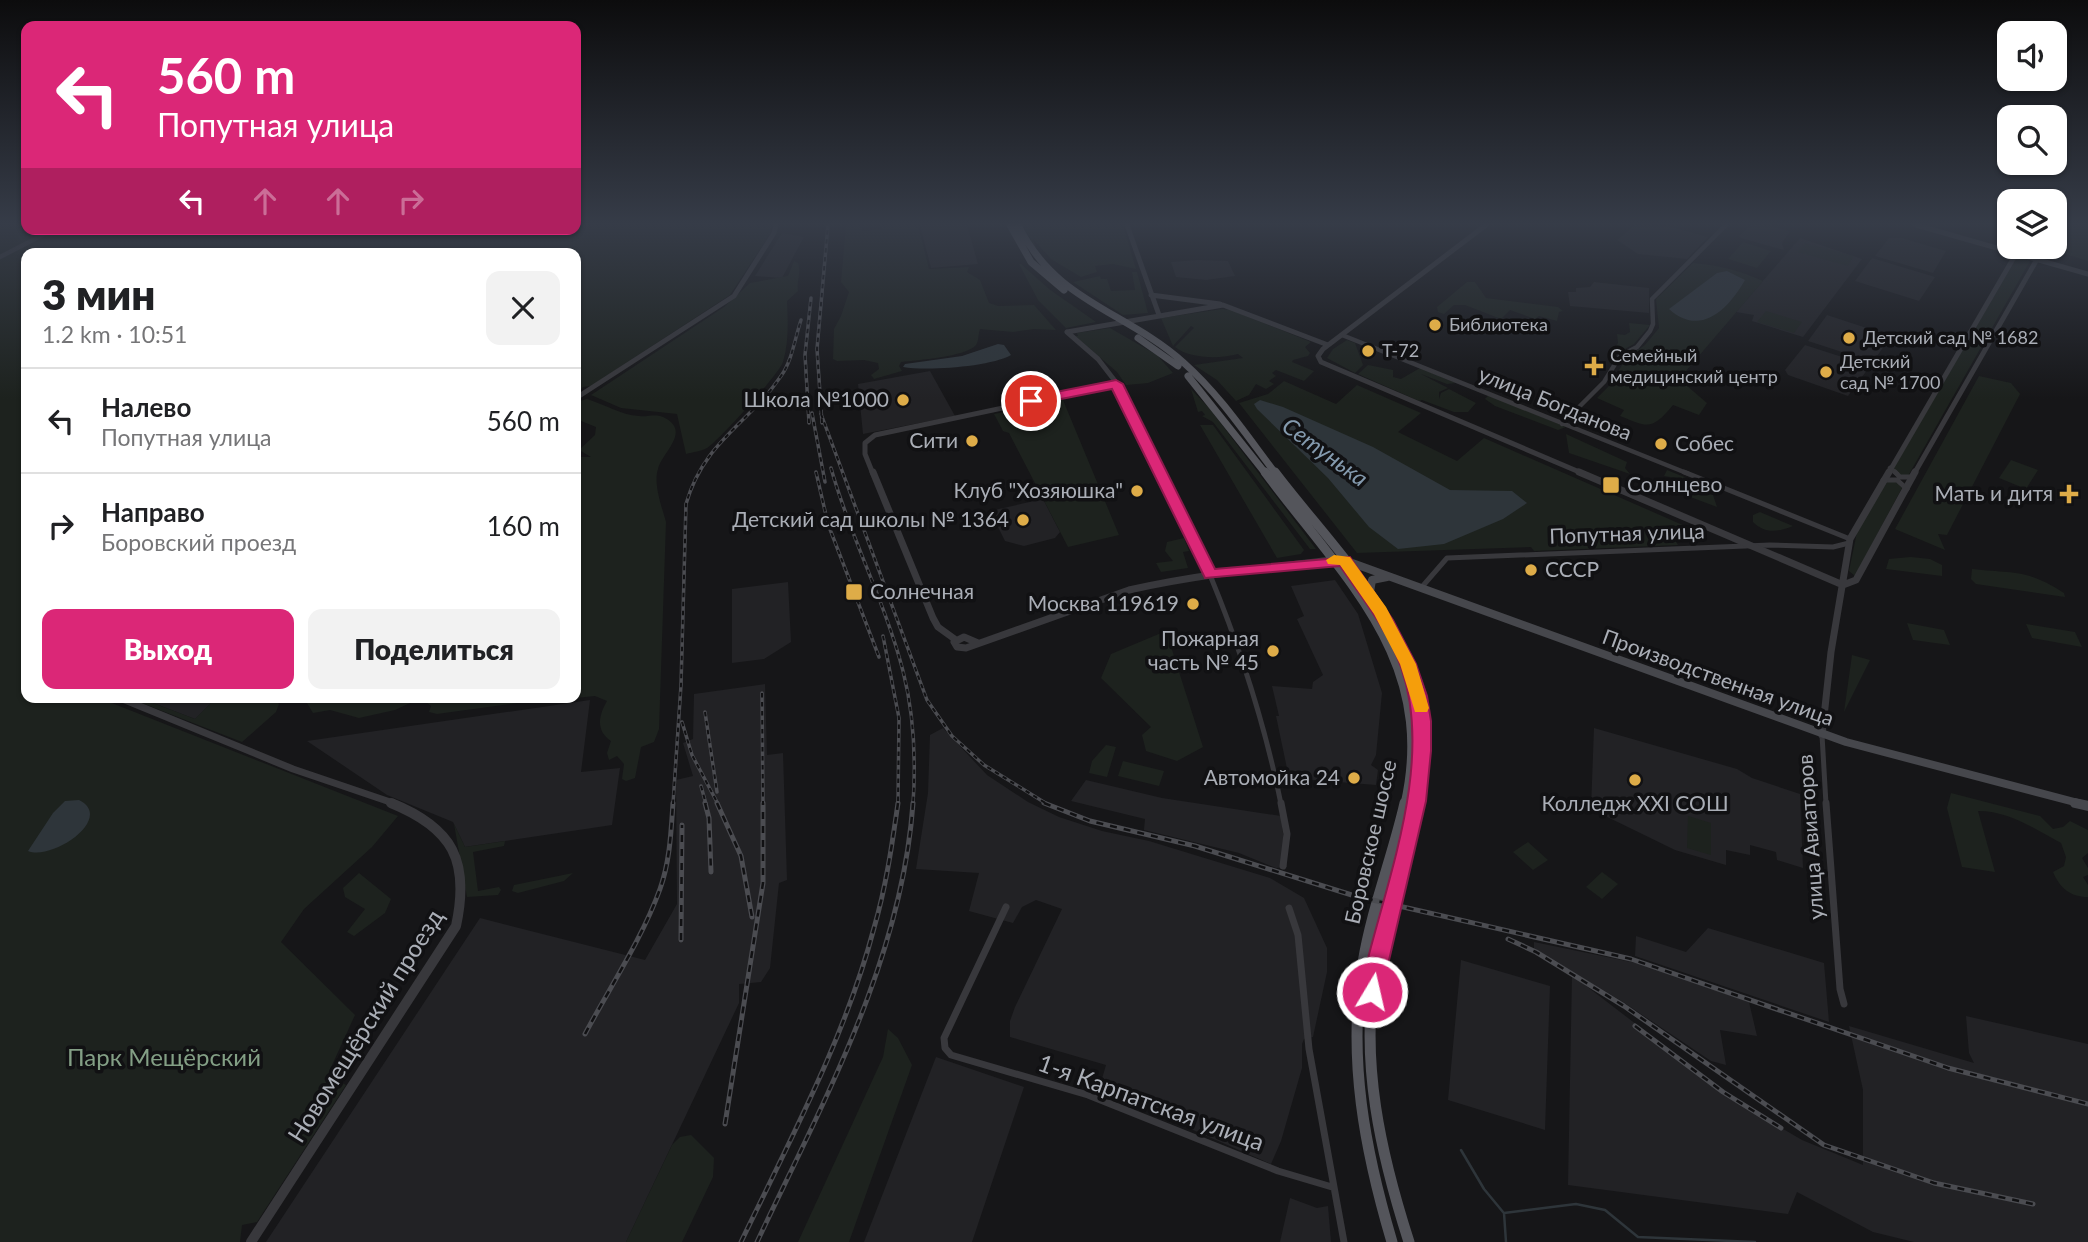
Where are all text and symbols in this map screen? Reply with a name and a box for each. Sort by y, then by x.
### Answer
map controls [1997,21,2067,259]
button: sound [1997,21,2067,91]
text: 560 m [157,46,295,104]
icon: left [42,49,133,140]
text: Попутная улица [157,105,394,144]
button: search [1997,105,2067,175]
icon: left [173,182,211,220]
icon: ahead [246,182,284,220]
icon: ahead [319,182,357,220]
icon: right [392,182,430,220]
button: layers [1997,189,2067,259]
text: 3 мин [42,269,156,319]
button: close [486,271,560,345]
place label: Библиотека [1449,313,1548,335]
marker: Библиотека [1427,317,1443,333]
text: 1.2 km · 10:51 [42,320,187,348]
place label: Детский сад № 1682 [1863,326,2038,348]
marker: Детский сад № 1682 [1841,330,1857,346]
place label: Т-72 [1382,339,1419,361]
marker: Т-72 [1360,343,1376,359]
place label: Семейный медицинский центр [1610,344,1778,387]
place label: Детский сад № 1700 [1840,350,1940,393]
marker: Семейный медицинский центр [1584,356,1604,376]
street label: улица Богданова [1475,360,1636,445]
marker: Детский сад № 1700 [1818,364,1834,380]
pin [1001,371,1061,431]
icon: arrive [1012,382,1050,420]
place label: Школа №1000 [743,386,889,411]
text: Налево [101,391,191,423]
marker: Школа №1000 [895,392,911,408]
icon: left [42,402,80,440]
text: 560 m [487,405,560,437]
water label: Сетунька [1277,411,1374,492]
text: Попутная улица [101,423,271,451]
place label: Сити [909,427,958,452]
place label: Собес [1675,430,1734,455]
marker: Сити [964,433,980,449]
marker: Собес [1653,436,1669,452]
place label: Солнцево [1627,471,1723,496]
marker: Солнцево [1601,475,1621,495]
place label: Клуб "Хозяюшка" [954,477,1123,502]
place label: Мать и дитя [1935,480,2053,505]
marker: Клуб "Хозяюшка" [1129,483,1145,499]
marker: Мать и дитя [2059,484,2079,504]
text: Направо [101,496,205,528]
place label: Детский сад школы № 1364 [732,506,1009,531]
icon: right [42,507,80,545]
text: 160 m [487,510,560,542]
marker: Детский сад школы № 1364 [1015,512,1031,528]
street label: Попутная улица [1549,517,1705,548]
text: Боровский проезд [101,528,296,556]
place label: СССР [1545,556,1599,581]
marker: СССР [1523,562,1539,578]
place label: Солнечная [870,578,974,603]
marker: Солнечная [844,582,864,602]
place label: Москва 119619 [1028,590,1179,615]
marker: Москва 119619 [1185,596,1201,612]
button: Выход [42,609,294,689]
button: Поделиться [308,609,560,689]
street label: Производственная улица [1599,623,1838,730]
place label: Пожарная часть № 45 [1148,625,1259,674]
marker: Пожарная часть № 45 [1265,643,1281,659]
street label: улица Авиаторов [1791,754,1828,921]
street label: Боровское шоссе [1338,757,1401,926]
place label: Автомойка 24 [1204,764,1340,789]
marker: Автомойка 24 [1346,770,1362,786]
marker: Колледж XXI СОШ [1627,772,1643,788]
place label: Колледж XXI СОШ [1541,790,1729,815]
street label: Новомещёрский проезд [281,903,449,1147]
position arrow [1335,955,1409,1029]
park label: Парк Мещёрский [67,1042,261,1071]
street label: 1-я Карпатская улица [1035,1047,1268,1156]

